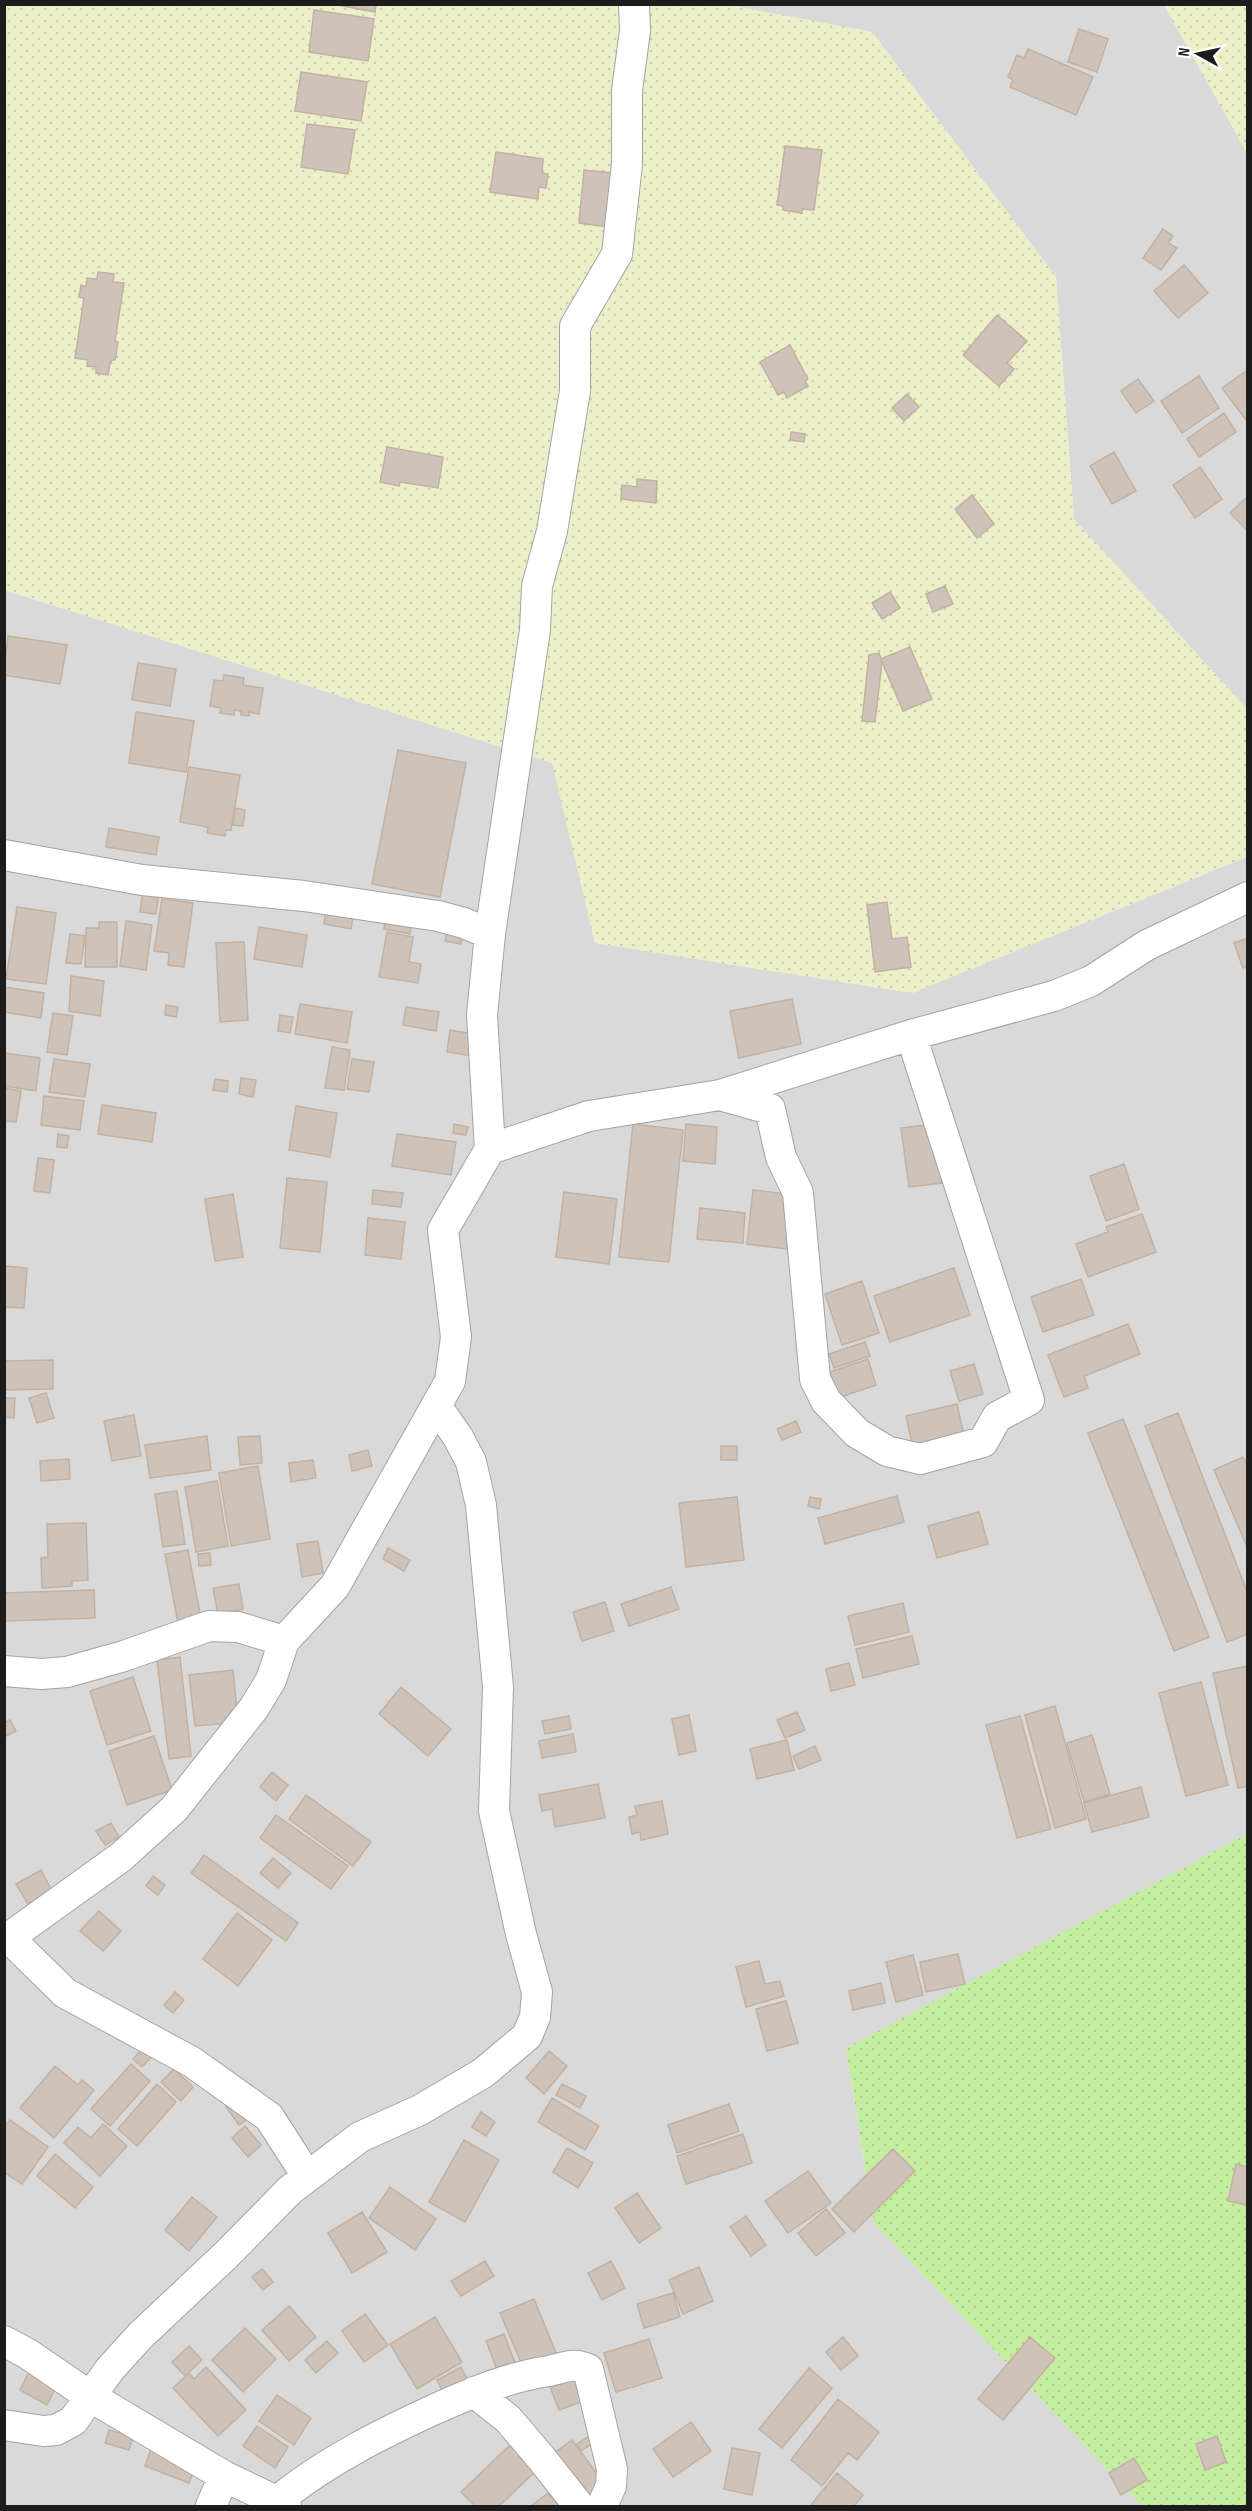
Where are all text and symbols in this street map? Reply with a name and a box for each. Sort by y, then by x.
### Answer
north arrow [1168,24,1228,84]
text: N [1175,47,1195,58]

